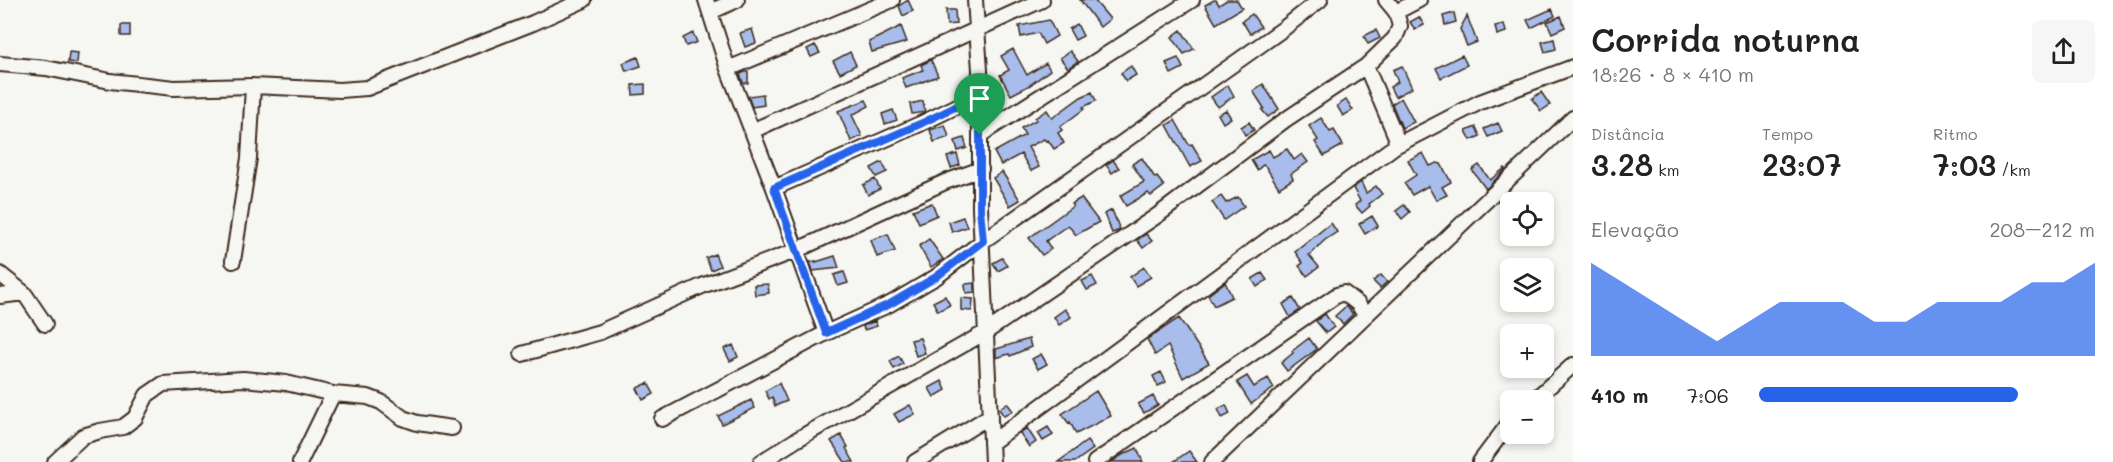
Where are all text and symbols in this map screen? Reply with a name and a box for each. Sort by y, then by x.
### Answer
text: Corrida noturna [1591,17,1860,60]
button: share [2032,20,2095,83]
text: 18:26 · 8 × 410 m [1591,61,1754,87]
pin [954,73,1005,135]
icon: arrive [963,82,996,115]
text: Distância [1591,123,1665,144]
text: Tempo [1762,123,1813,144]
text: Ritmo [1933,123,1977,144]
text: 3.28 [1591,144,1653,184]
text: 23:07 [1762,144,1842,184]
text: 7:03 [1933,144,1996,184]
text: km [1653,159,1680,180]
text: /km [1996,159,2031,180]
map controls [1500,192,1554,444]
button: locate [1500,192,1554,246]
text: Elevação [1591,216,1679,242]
text: 208–212 m [1989,216,2095,242]
button: layers [1500,258,1554,312]
button: + [1500,324,1554,378]
text: 410 m [1591,382,1648,408]
text: 7:06 [1687,382,1729,408]
button: − [1500,390,1554,444]

